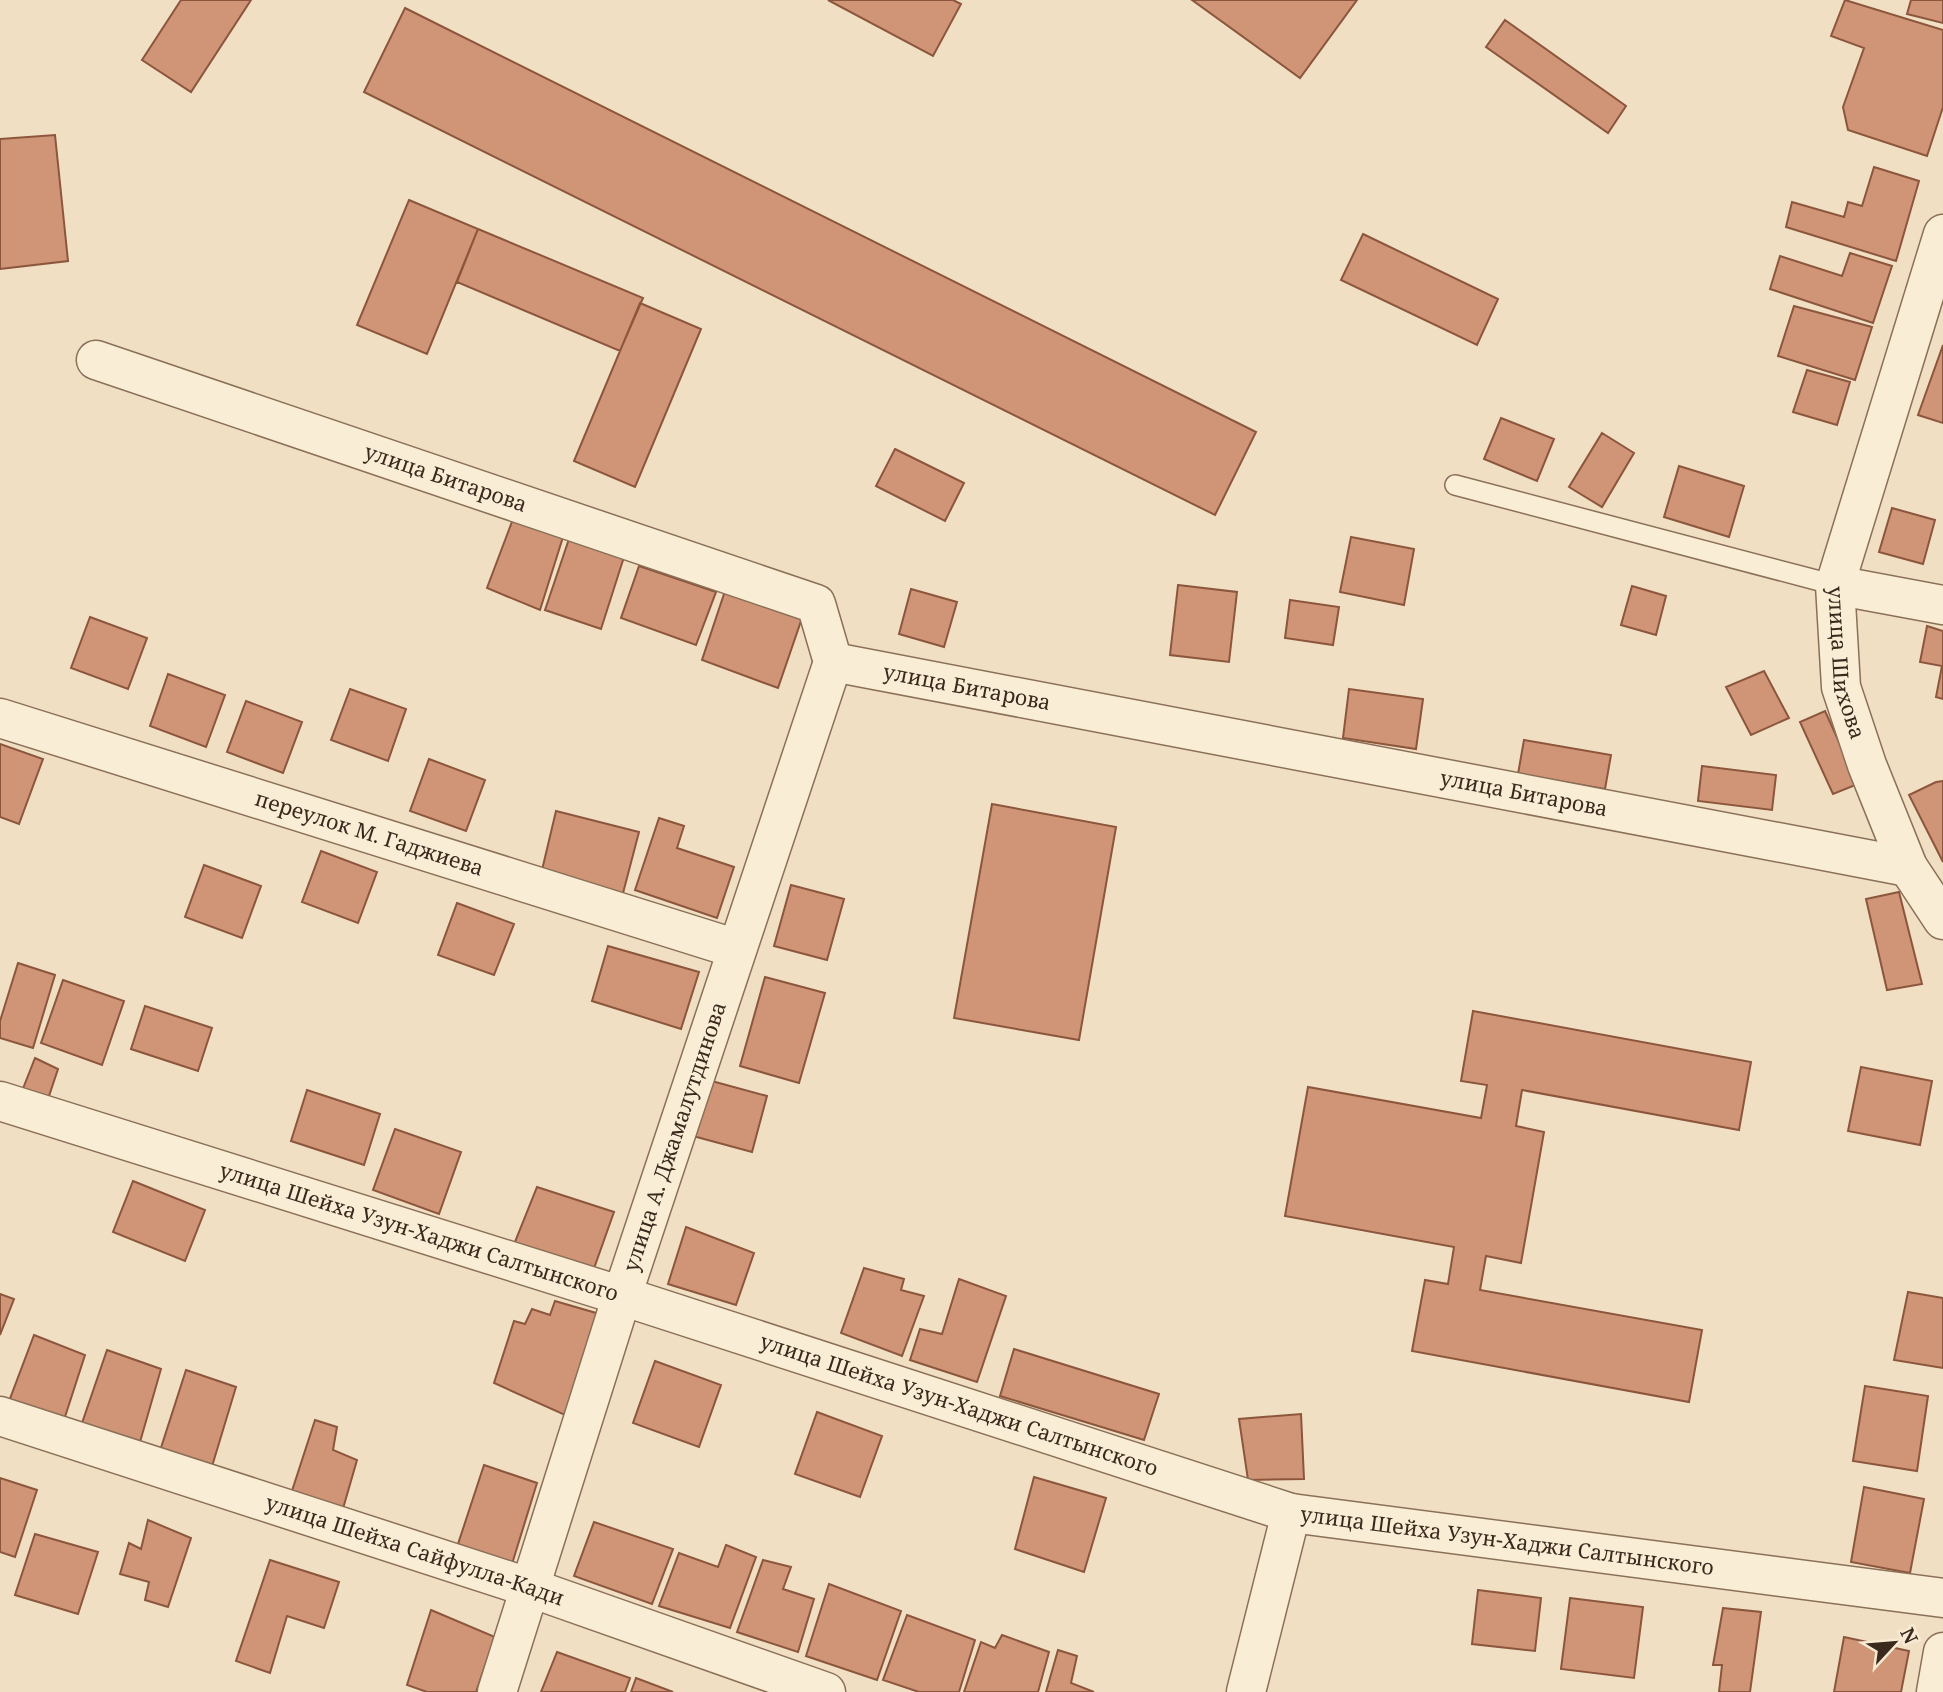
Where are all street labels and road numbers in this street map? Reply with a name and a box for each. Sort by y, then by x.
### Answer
street label: улица Битарова [361,437,531,518]
street label: улица Шихова [1822,585,1872,742]
street label: улица Битарова [881,657,1053,716]
street label: улица Битарова [1438,763,1610,822]
street label: переулок М. Гаджиева [252,784,487,882]
street label: улица А. Джамалутдинова [616,998,732,1275]
street label: улица Шейха Узун-Хаджи Салтынского [216,1156,622,1307]
street label: улица Шейха Узун-Хаджи Салтынского [757,1327,1162,1482]
street label: улица Шейха Сайфулла-Кади [262,1488,568,1612]
street label: улица Шейха Узун-Хаджи Салтынского [1299,1499,1716,1581]

